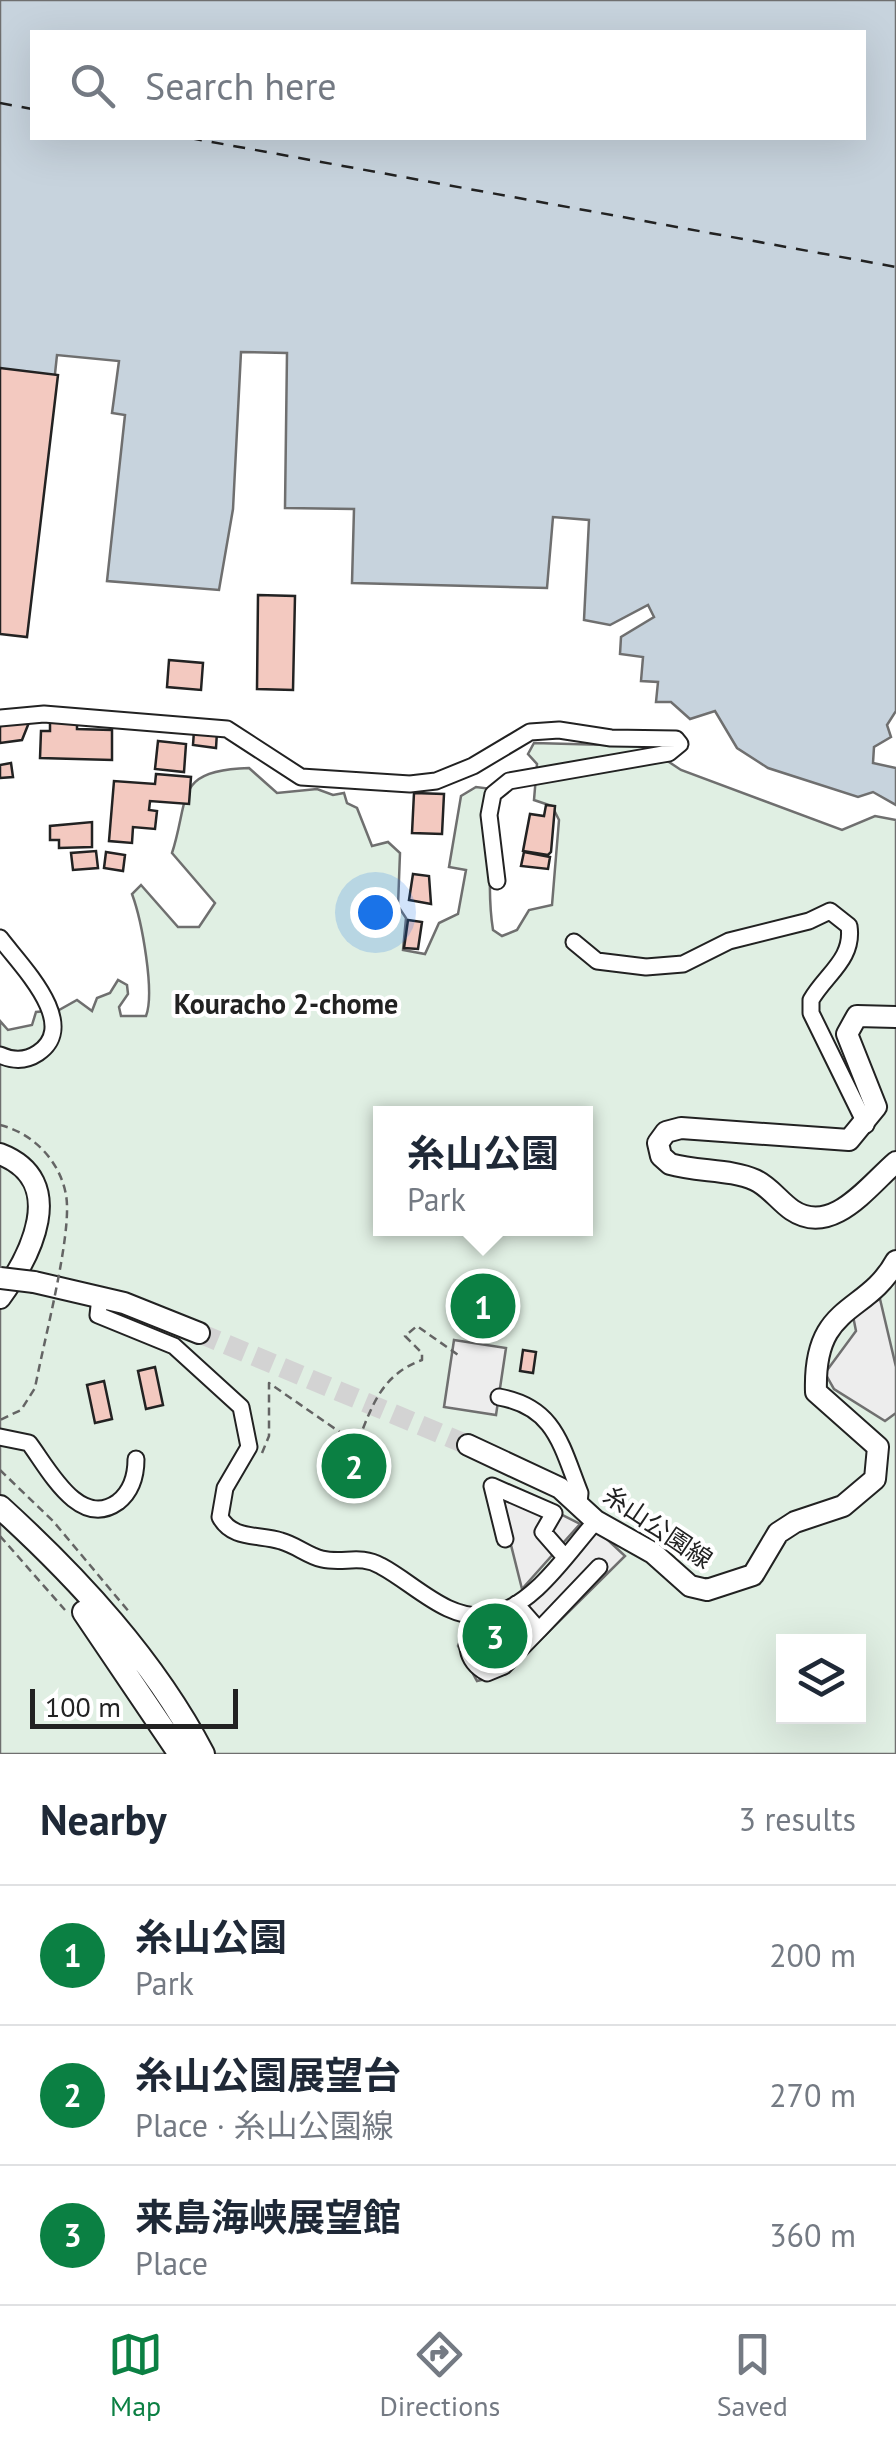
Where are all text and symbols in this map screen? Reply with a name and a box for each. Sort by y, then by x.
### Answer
search box [30,30,866,140]
icon: search [65,58,120,113]
text: Search here [145,61,337,110]
your location [350,887,401,938]
district label: Kouracho 2-chome [174,985,398,1022]
popup [373,1106,593,1236]
text: 糸山公園 [407,1128,559,1177]
text: Park [407,1178,466,1220]
pin: 1 [450,1268,516,1344]
pin: 2 [322,1428,386,1504]
street label: 糸山公園線 [597,1479,719,1575]
pin: 3 [462,1598,528,1674]
map controls [776,1634,866,1724]
button: layers [776,1634,866,1724]
scale bar [30,1684,238,1728]
text: 100 m [45,1688,121,1725]
text: Nearby [40,1792,167,1847]
text: 3 results [738,1798,856,1840]
text: 糸山公園 [135,1912,287,1961]
text: 1 [63,1934,82,1976]
text: 200 m [769,1934,856,1976]
text: Park [135,1962,194,2004]
text: 糸山公園展望台 [135,2050,401,2099]
text: 2 [63,2074,82,2116]
text: 270 m [769,2074,856,2116]
text: Place · 糸山公園線 [135,2104,394,2146]
text: 来島海峡展望館 [135,2192,401,2241]
text: 3 [63,2214,82,2256]
text: 360 m [769,2214,856,2256]
text: Place [135,2242,208,2284]
tab: Map [108,2327,163,2424]
tab: Directions [379,2327,500,2424]
tab: Saved [717,2327,788,2424]

